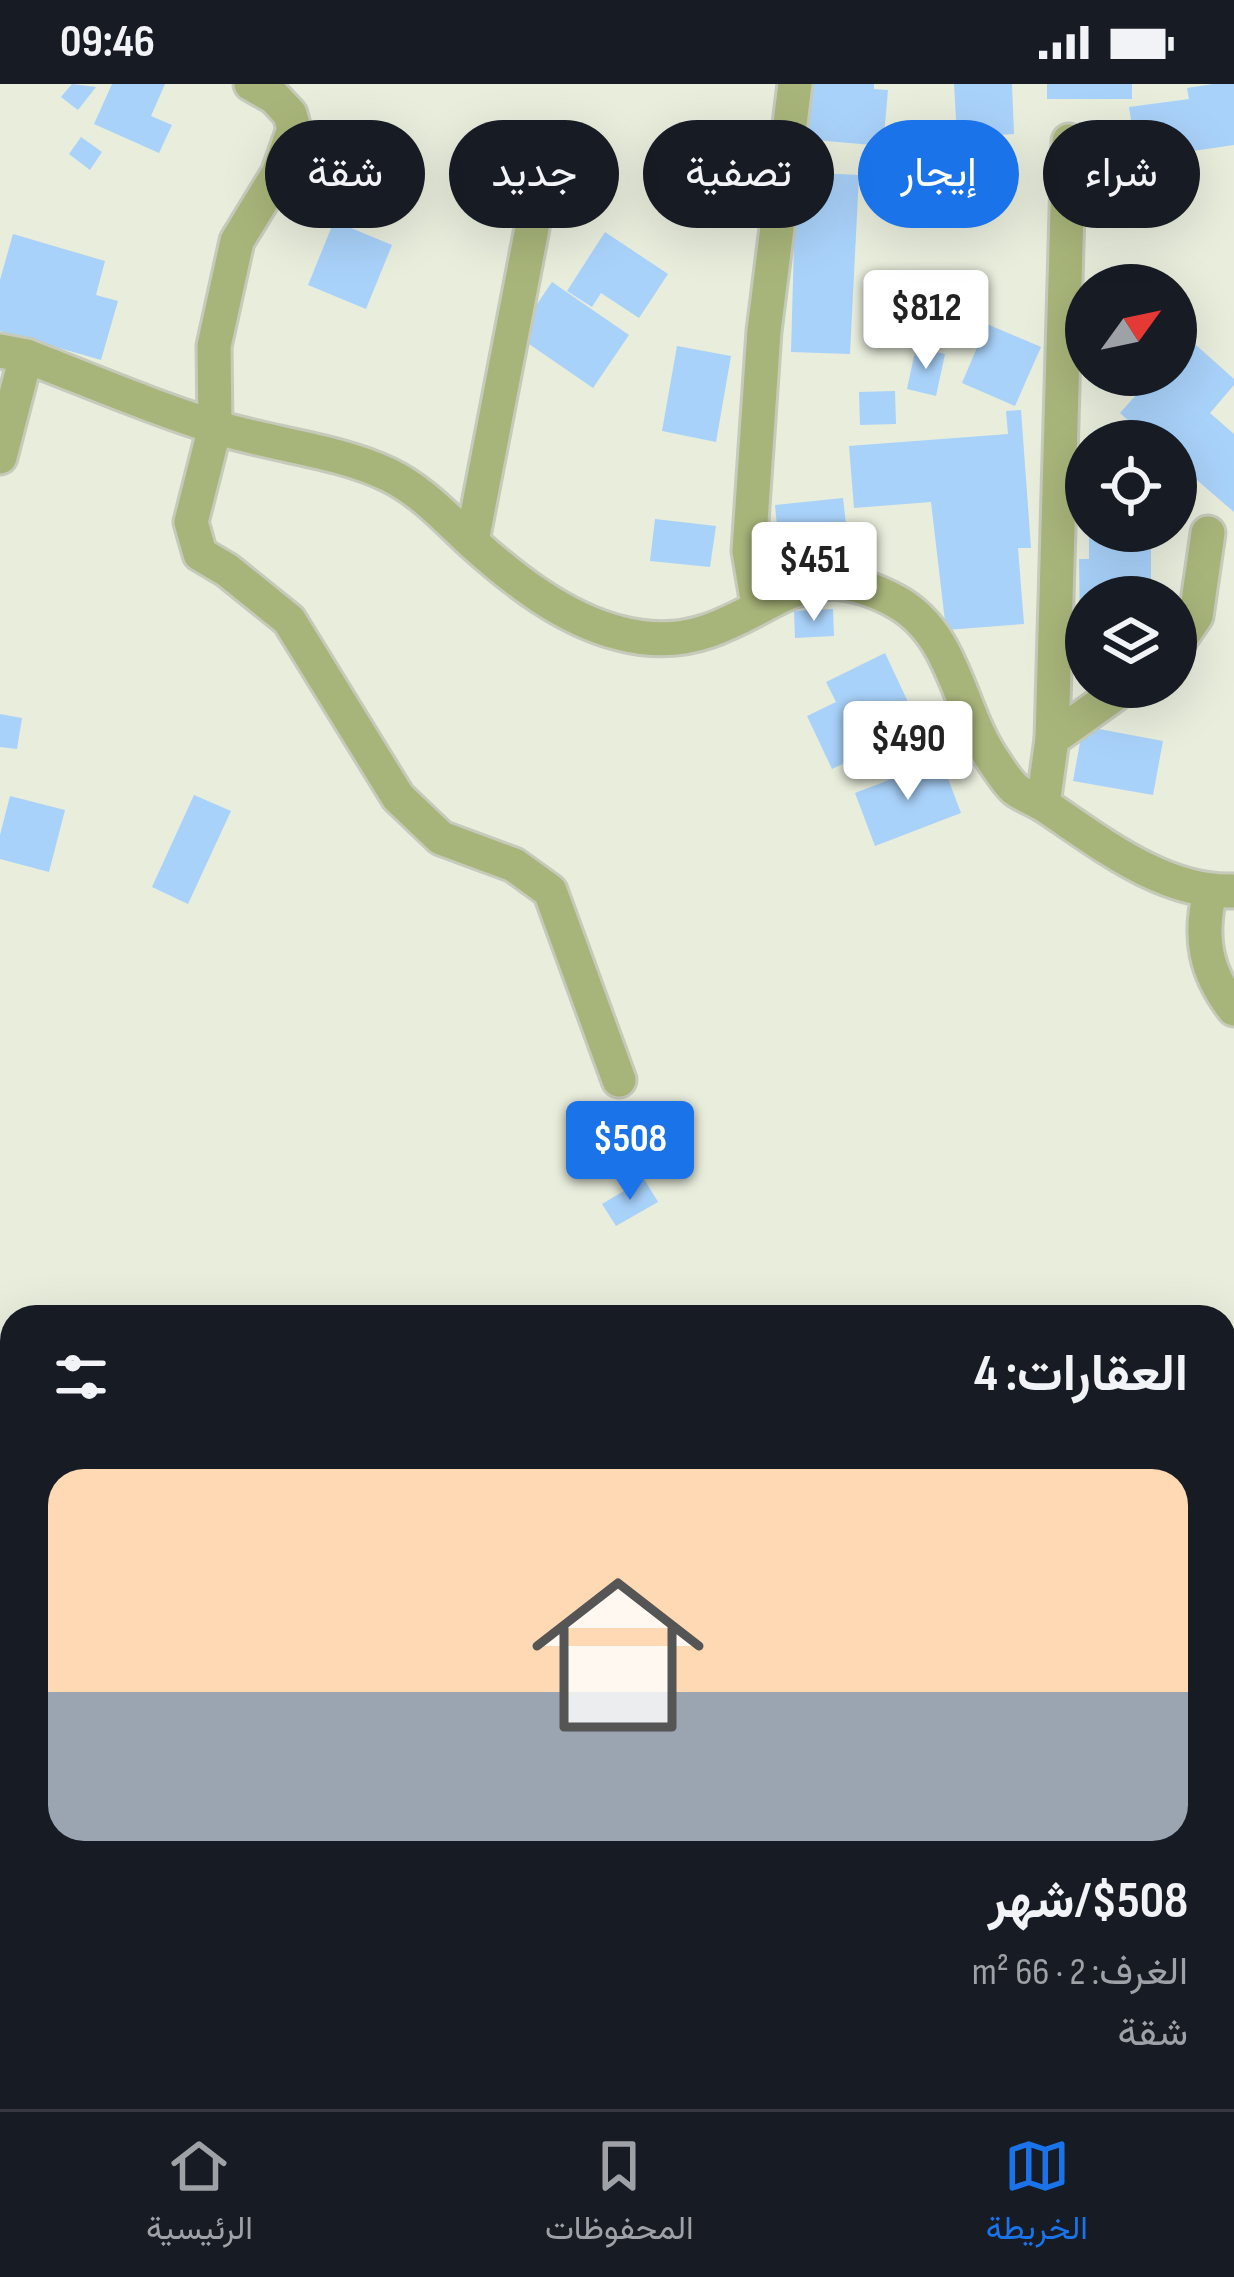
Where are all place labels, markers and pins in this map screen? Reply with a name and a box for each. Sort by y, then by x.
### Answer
pin: $812 [855,270,997,372]
pin: $451 [743,522,885,624]
pin: $490 [837,701,979,803]
pin: $508 [559,1101,701,1203]

